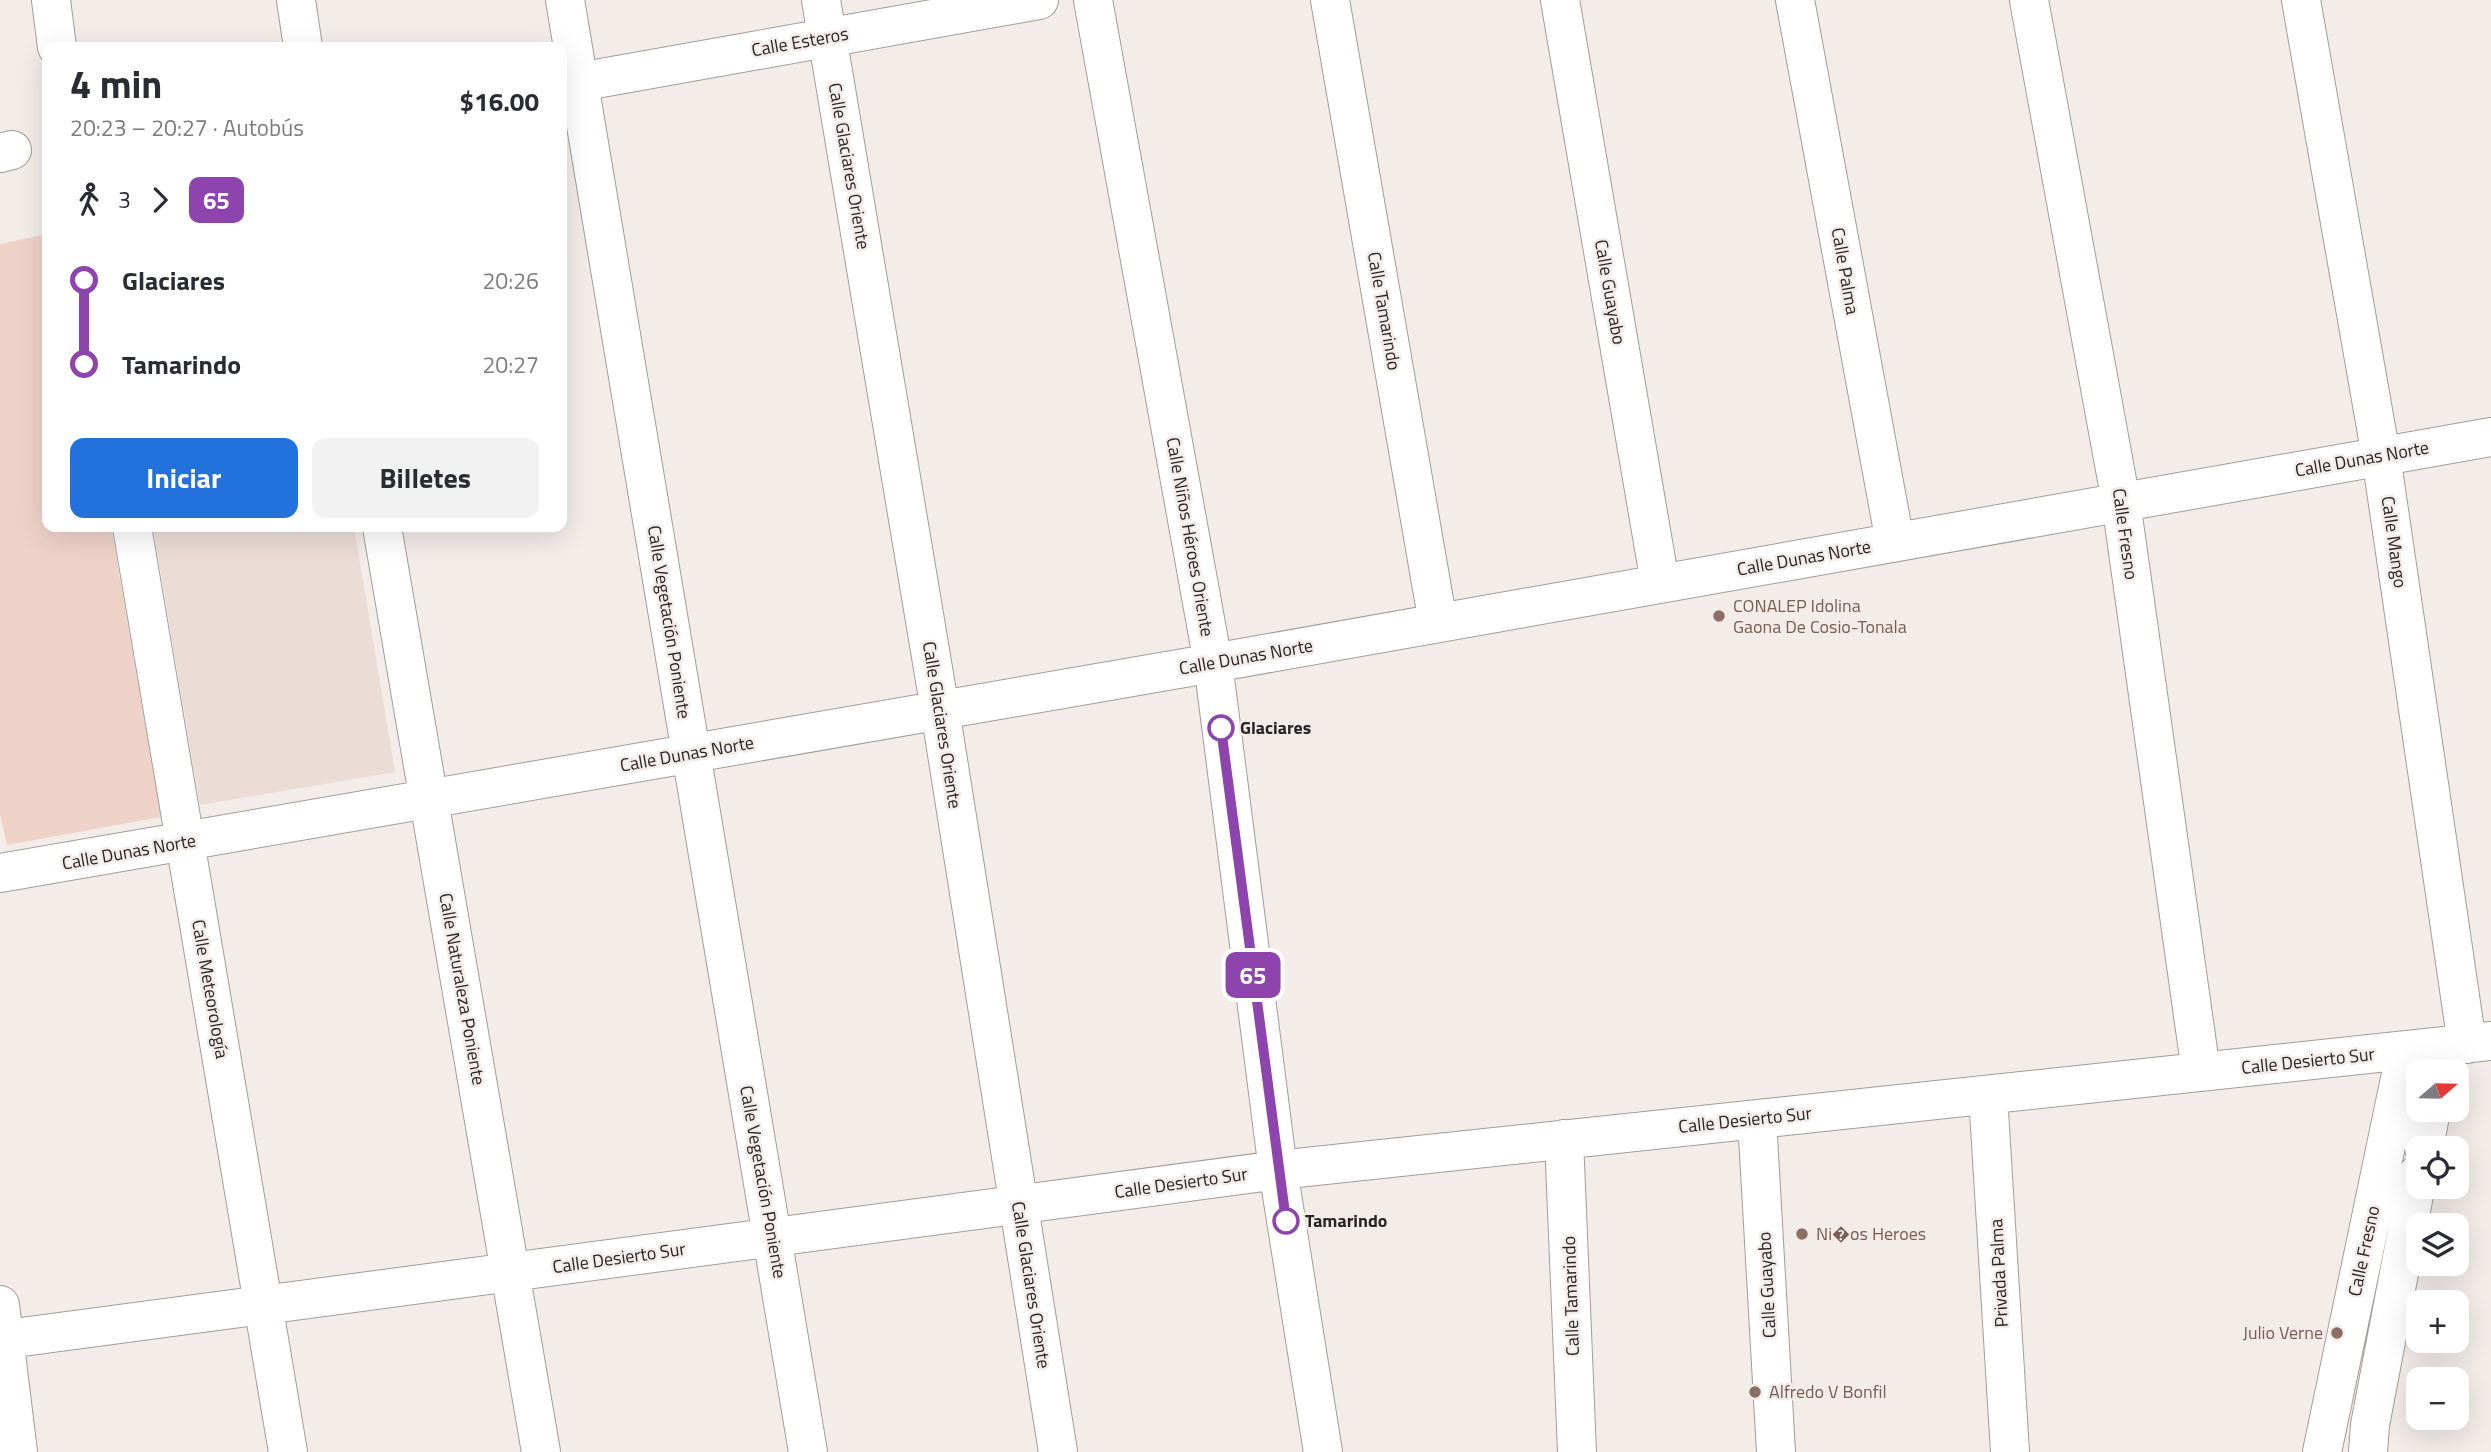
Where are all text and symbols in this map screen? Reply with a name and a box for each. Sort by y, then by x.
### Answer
street label: Calle Esteros [749,20,850,63]
text: 4 min [70,55,162,113]
street label: Calle Glaciares Oriente [822,80,877,251]
text: $16.00 [460,82,539,121]
text: 20:23 – 20:27 · Autobús [70,110,304,145]
icon: walk [70,181,108,219]
icon: forward [141,181,179,219]
text: 3 [118,182,131,217]
text: 65 [203,182,230,218]
street label: Calle Palma [1825,225,1866,317]
street label: Calle Guayabo [1588,237,1633,347]
street label: Calle Tamarindo [1361,249,1408,372]
text: Glaciares [122,261,225,300]
text: 20:26 [482,263,539,298]
text: Tamarindo [122,345,241,384]
text: 20:27 [482,347,539,382]
street label: Calle Dunas Norte [2293,433,2431,484]
street label: Calle Niños Héroes Oriente [1160,435,1221,639]
button: Iniciar [70,438,298,518]
button: Billetes [312,438,539,518]
street label: Calle Fresno [2106,487,2145,581]
street label: Calle Mango [2375,494,2414,590]
street label: Calle Vegetación Poniente [641,523,698,721]
street label: Calle Dunas Norte [1735,532,1873,583]
place label: CONALEP Idolina Gaona De Cosio-Tonala [1733,592,1907,640]
marker: CONALEP Idolina Gaona De Cosio-Tonala [1711,608,1727,624]
street label: Calle Dunas Norte [1177,631,1315,682]
street label: Calle Glaciares Oriente [916,639,969,810]
place label: Glaciares [1240,714,1311,741]
marker: Glaciares [1208,715,1234,741]
street label: Calle Dunas Norte [618,728,756,779]
street label: Calle Dunas Norte [60,826,198,877]
street label: Calle Naturaleza Poniente [432,891,493,1087]
street label: Calle Meteorología [185,917,236,1060]
line badge: 65 [1222,952,1284,998]
text: 65 [1240,957,1266,993]
street label: Calle Desierto Sur [2240,1040,2376,1081]
north arrow [2406,1059,2469,1122]
map controls [2406,1059,2469,1430]
street label: Calle Vegetación Poniente [733,1083,794,1281]
street label: Calle Desierto Sur [1677,1099,1813,1140]
button: locate [2406,1136,2469,1199]
street label: Calle Desierto Sur [1113,1160,1249,1205]
street label: Calle Glaciares Oriente [1005,1199,1058,1370]
street label: Calle Fresno [2341,1203,2386,1299]
place label: Tamarindo [1305,1207,1387,1234]
marker: Tamarindo [1273,1208,1299,1234]
button: layers [2406,1213,2469,1276]
street label: Privada Palma [1982,1218,2015,1328]
place label: Ni�os Heroes [1816,1220,1926,1247]
marker: Ni�os Heroes [1794,1226,1810,1242]
street label: Calle Guayabo [1750,1231,1783,1339]
street label: Calle Desierto Sur [551,1235,687,1280]
street label: Calle Tamarindo [1555,1236,1586,1356]
button: + [2406,1290,2469,1353]
place label: Julio Verne [2243,1319,2323,1346]
marker: Julio Verne [2329,1325,2345,1341]
button: − [2406,1367,2469,1430]
place label: Alfredo V Bonfil [1769,1378,1887,1405]
marker: Alfredo V Bonfil [1747,1384,1763,1400]

